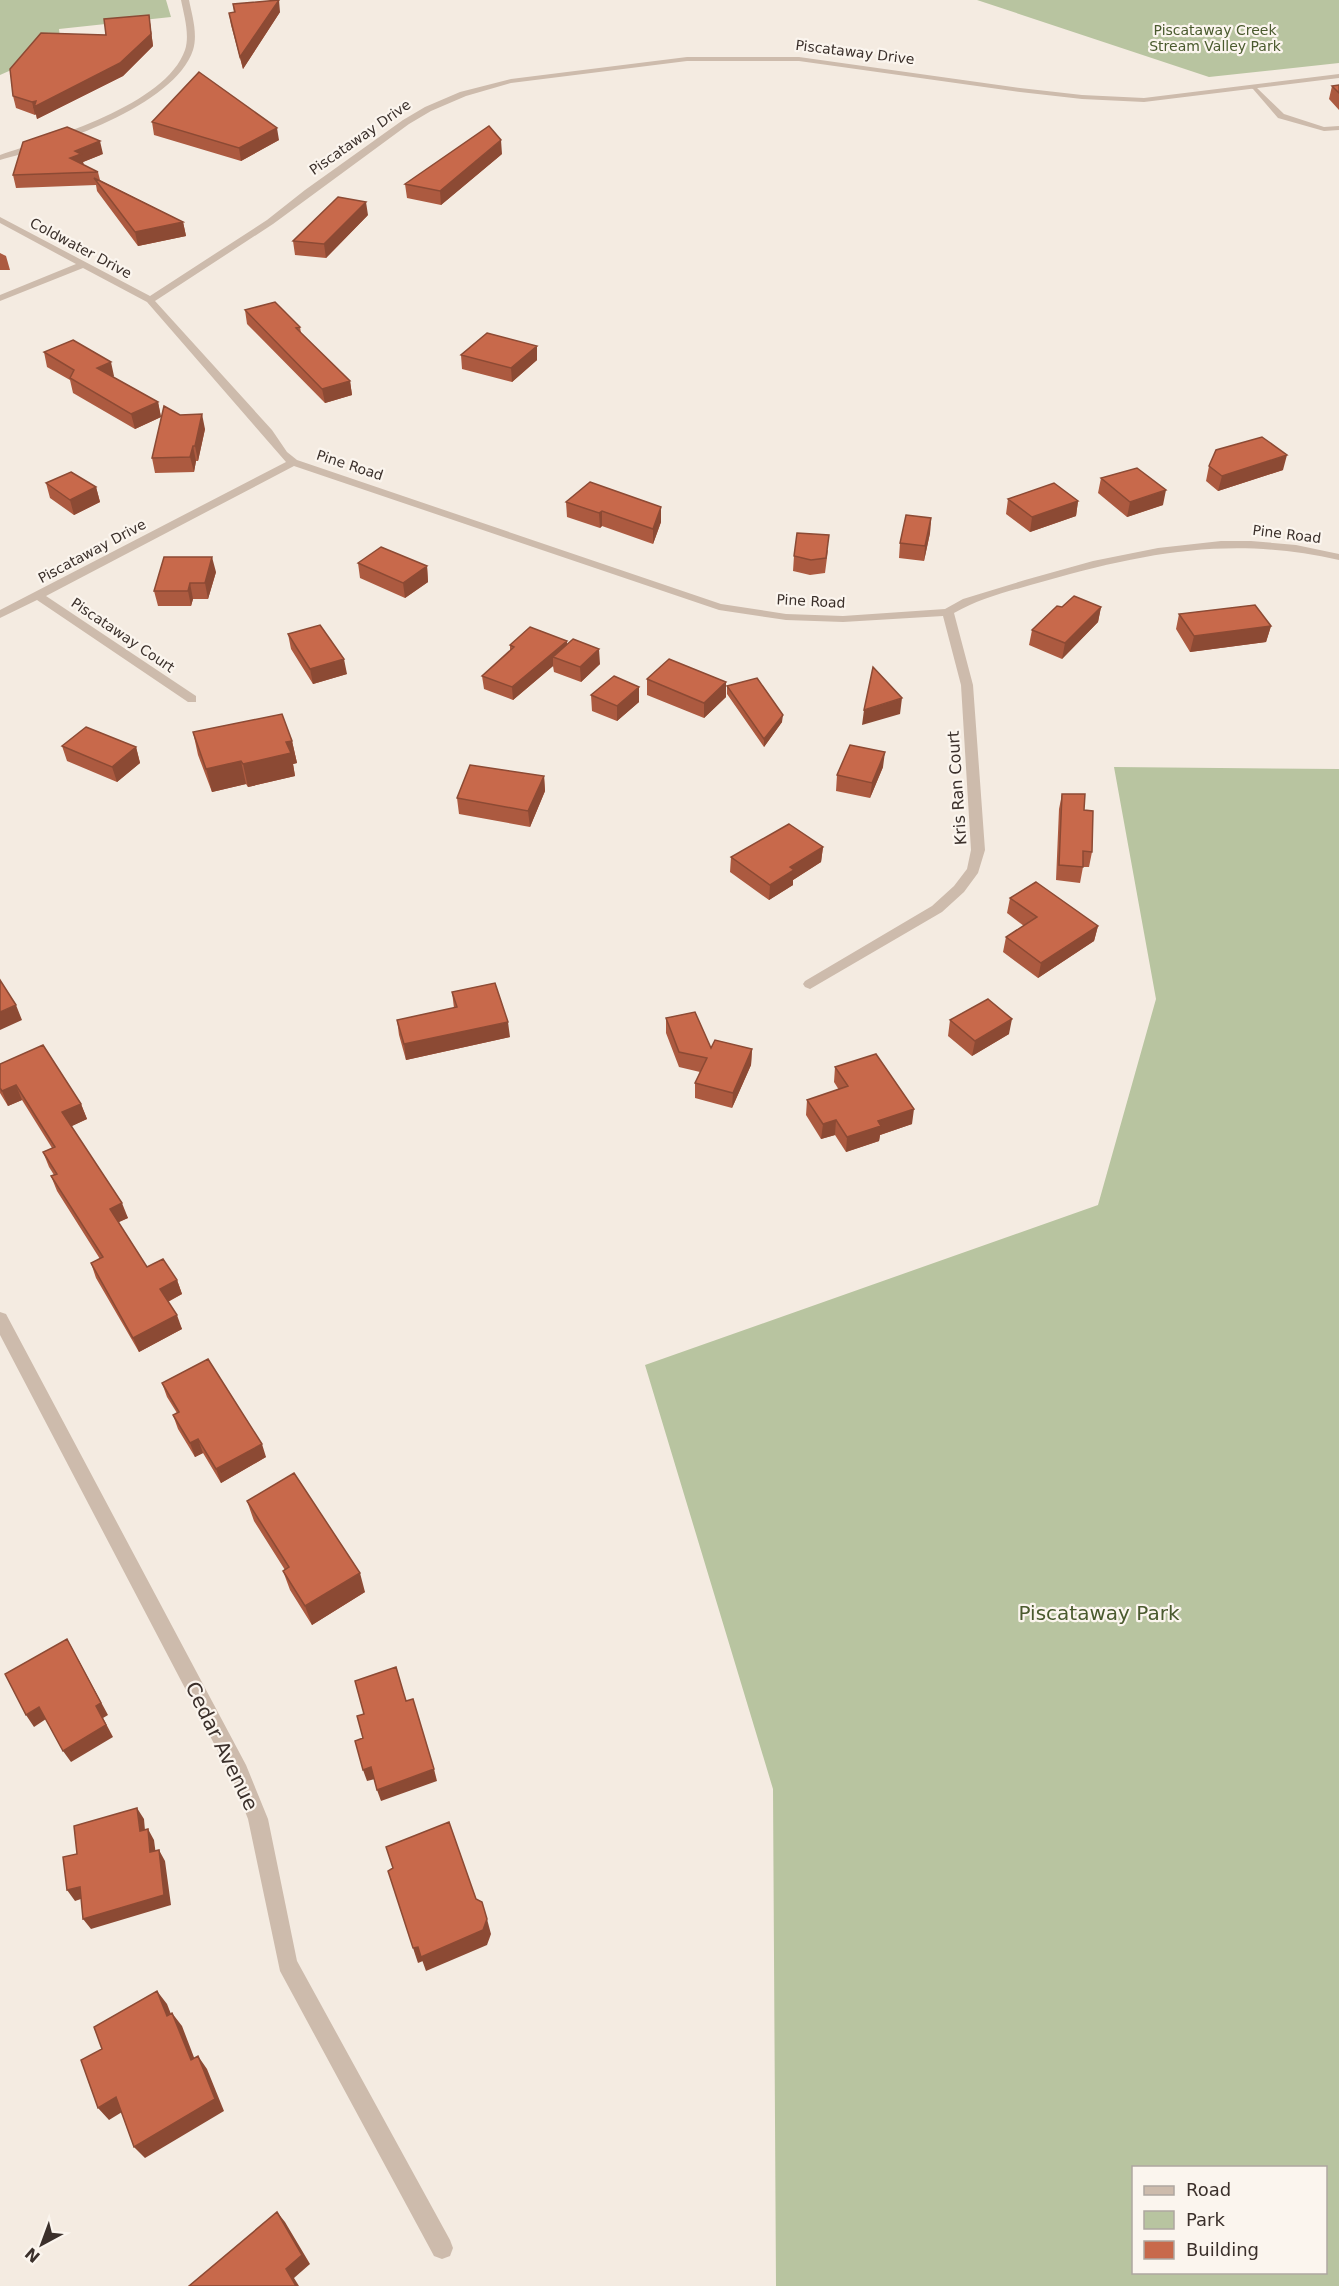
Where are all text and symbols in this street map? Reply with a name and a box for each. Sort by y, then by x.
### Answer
park label: Piscataway Creek Stream Valley Park [1149,22,1282,54]
street label: Piscataway Drive [795,37,915,67]
street label: Piscataway Drive [306,96,414,178]
street label: Coldwater Drive [27,214,135,282]
street label: Pine Road [315,447,385,483]
street label: Piscataway Drive [35,516,149,586]
street label: Pine Road [1252,522,1322,546]
street label: Pine Road [776,591,846,611]
street label: Piscataway Court [68,595,178,676]
street label: Kris Ran Court [944,730,970,846]
park label: Piscataway Park [1019,1601,1180,1625]
street label: Cedar Avenue [181,1678,263,1814]
legend [1132,2166,1327,2274]
text: Road [1186,2179,1231,2200]
text: Park [1186,2209,1225,2230]
north arrow [12,2214,72,2274]
text: Building [1186,2239,1259,2260]
text: N [21,2243,44,2267]

